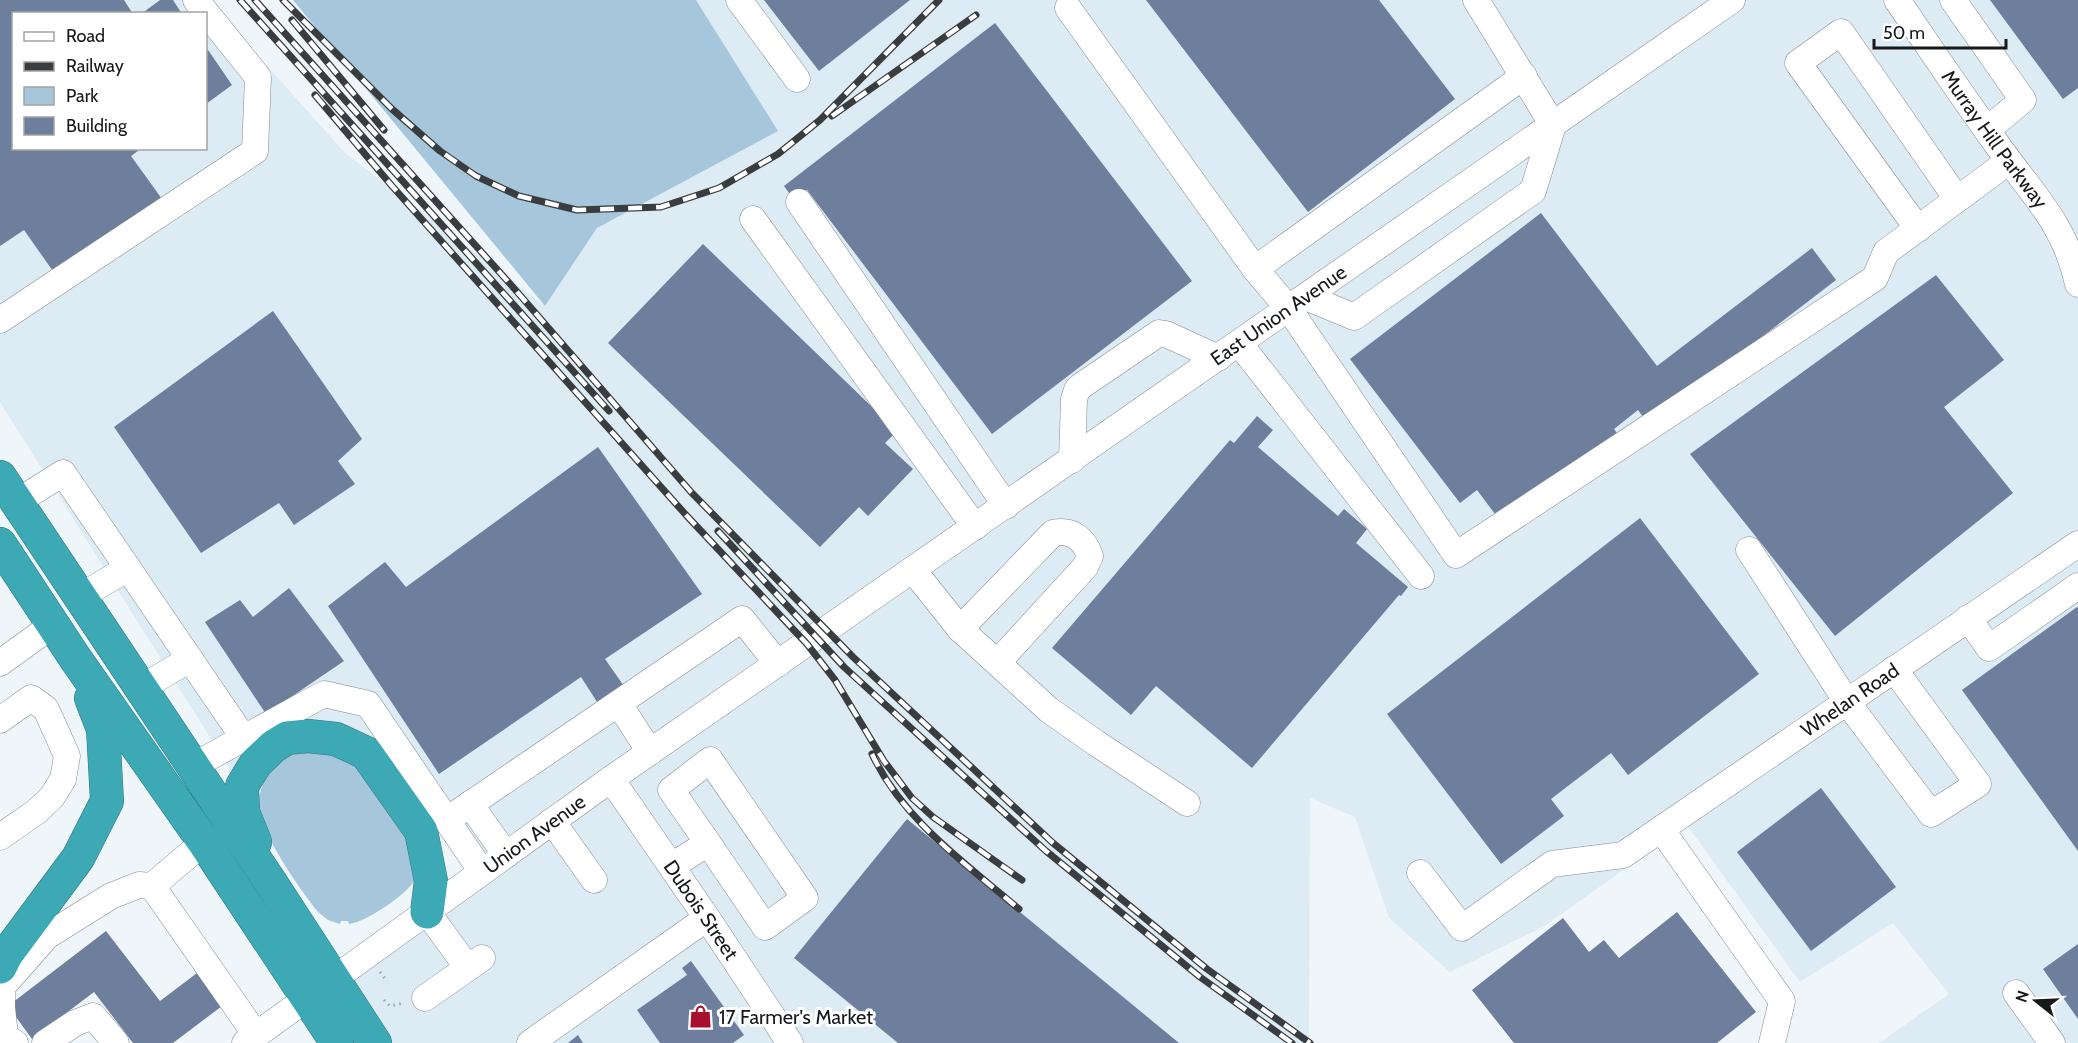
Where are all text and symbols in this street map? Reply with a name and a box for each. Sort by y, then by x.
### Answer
legend [12,12,207,150]
scale bar [1874,12,2006,50]
text: 50 m [1883,22,1925,44]
text: Road [66,25,105,47]
text: Railway [66,55,124,77]
street label: Murray Hill Parkway [1937,66,2053,213]
text: Park [66,85,99,107]
text: Building [66,115,128,137]
street label: East Union Avenue [1206,260,1351,371]
street label: Whelan Road [1796,658,1903,742]
street label: Union Avenue [479,789,590,879]
street label: Dubois Street [659,855,744,965]
north arrow [2006,971,2066,1031]
text: N [2011,988,2033,1005]
shop icon: 17 Farmer's Market [688,1004,714,1030]
place label: 17 Farmer's Market [719,1005,873,1029]

